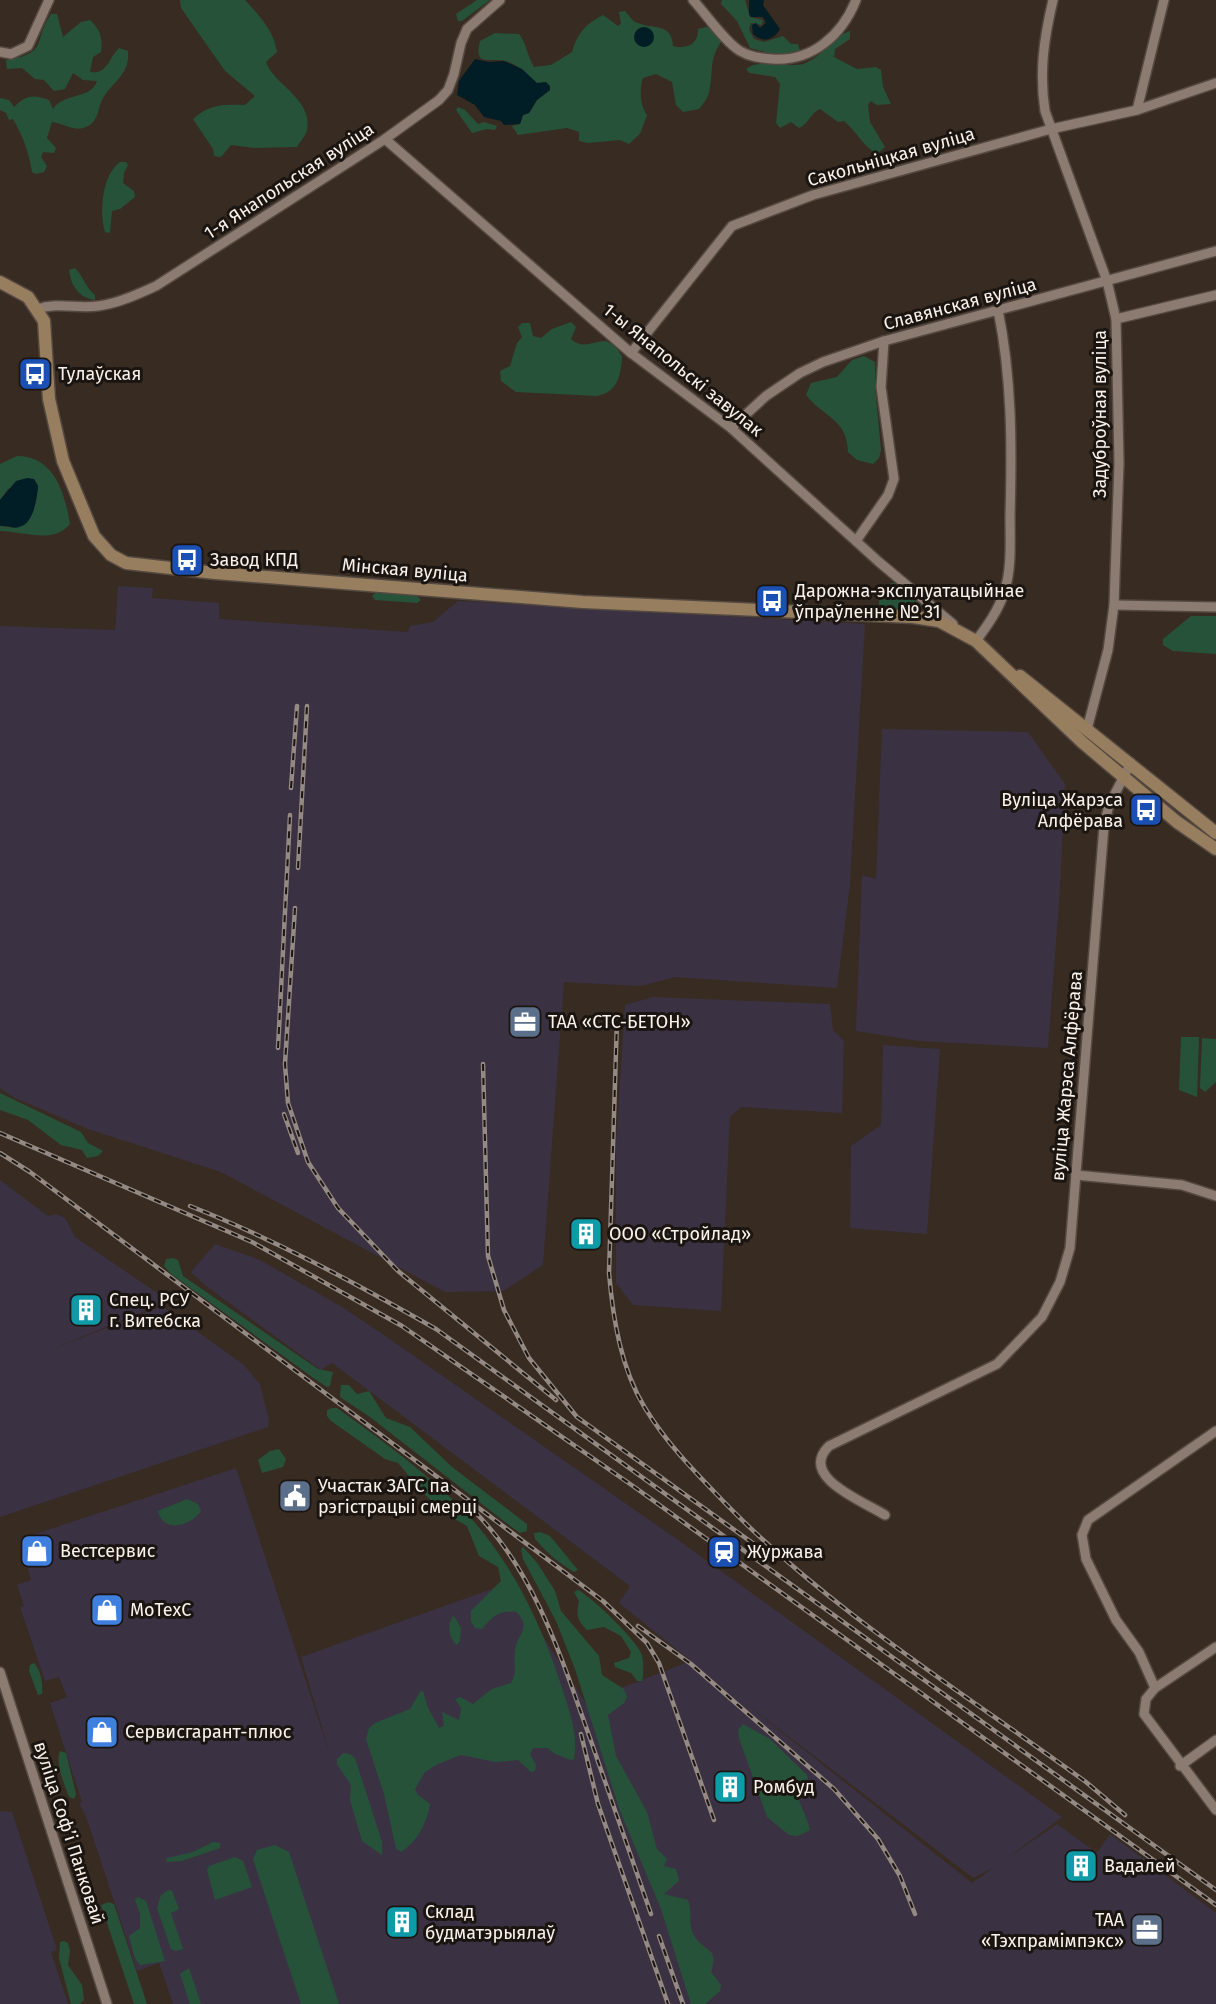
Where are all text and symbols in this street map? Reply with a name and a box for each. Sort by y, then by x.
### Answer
street label: 1-я Янапольская вуліца [200,118,378,244]
street label: Сакольніцкая вуліца [805,123,977,191]
street label: Славянская вуліца [881,273,1039,335]
street label: 1-ы Янапольскі завулак [599,299,768,442]
street label: Задуброўная вуліца [1089,330,1111,498]
bus stop icon: Тулаўская [17,356,53,392]
place label: Тулаўская [58,363,141,385]
bus stop icon: Завод КПД [169,542,205,578]
place label: Завод КПД [210,549,298,571]
street label: Мінская вуліца [341,554,469,586]
place label: Дарожна-эксплуатацыйнае ўпраўленне № 31 [794,580,1024,623]
bus stop icon: Дарожна-эксплуатацыйнае ўпраўленне № 31 [754,583,790,619]
place label: Вуліца Жарэса Алфёрава [1001,789,1123,832]
bus stop icon: Вуліца Жарэса Алфёрава [1128,792,1164,828]
street label: вуліца Жарэса Алфёрава [1047,970,1087,1182]
office icon: ТАА «СТС-БЕТОН» [507,1004,543,1040]
place label: ТАА «СТС-БЕТОН» [548,1011,691,1033]
building icon: ООО «Стройлад» [568,1216,604,1252]
place label: ООО «Стройлад» [609,1223,751,1245]
place label: Спец. РСУ г. Витебска [109,1289,201,1332]
building icon: Спец. РСУ г. Витебска [68,1292,104,1328]
place label: Участак ЗАГС па рэгістрацыі смерці [318,1475,477,1518]
public building icon: Участак ЗАГС па рэгістрацыі смерці [277,1478,313,1514]
shop icon: Вестсервис [19,1533,55,1569]
station icon: Журжава [706,1534,742,1570]
place label: Вестсервис [60,1540,156,1562]
place label: Журжава [747,1541,823,1563]
shop icon: MoTexC [89,1592,125,1628]
place label: MoTexC [130,1599,191,1621]
shop icon: Сервисгарант-плюс [84,1714,120,1750]
place label: Сервисгарант-плюс [125,1721,292,1743]
street label: вуліца Софʼі Панковай [29,1739,109,1927]
building icon: Ромбуд [712,1769,748,1805]
place label: Ромбуд [753,1776,815,1798]
building icon: Вадалей [1063,1848,1099,1884]
place label: Вадалей [1104,1855,1176,1877]
place label: Склад будматэрыялаў [425,1901,555,1944]
building icon: Склад будматэрыялаў [384,1904,420,1940]
place label: ТАА «Тэхпрамімпэкс» [981,1909,1125,1952]
office icon: ТАА «Тэхпрамімпэкс» [1129,1912,1165,1948]

